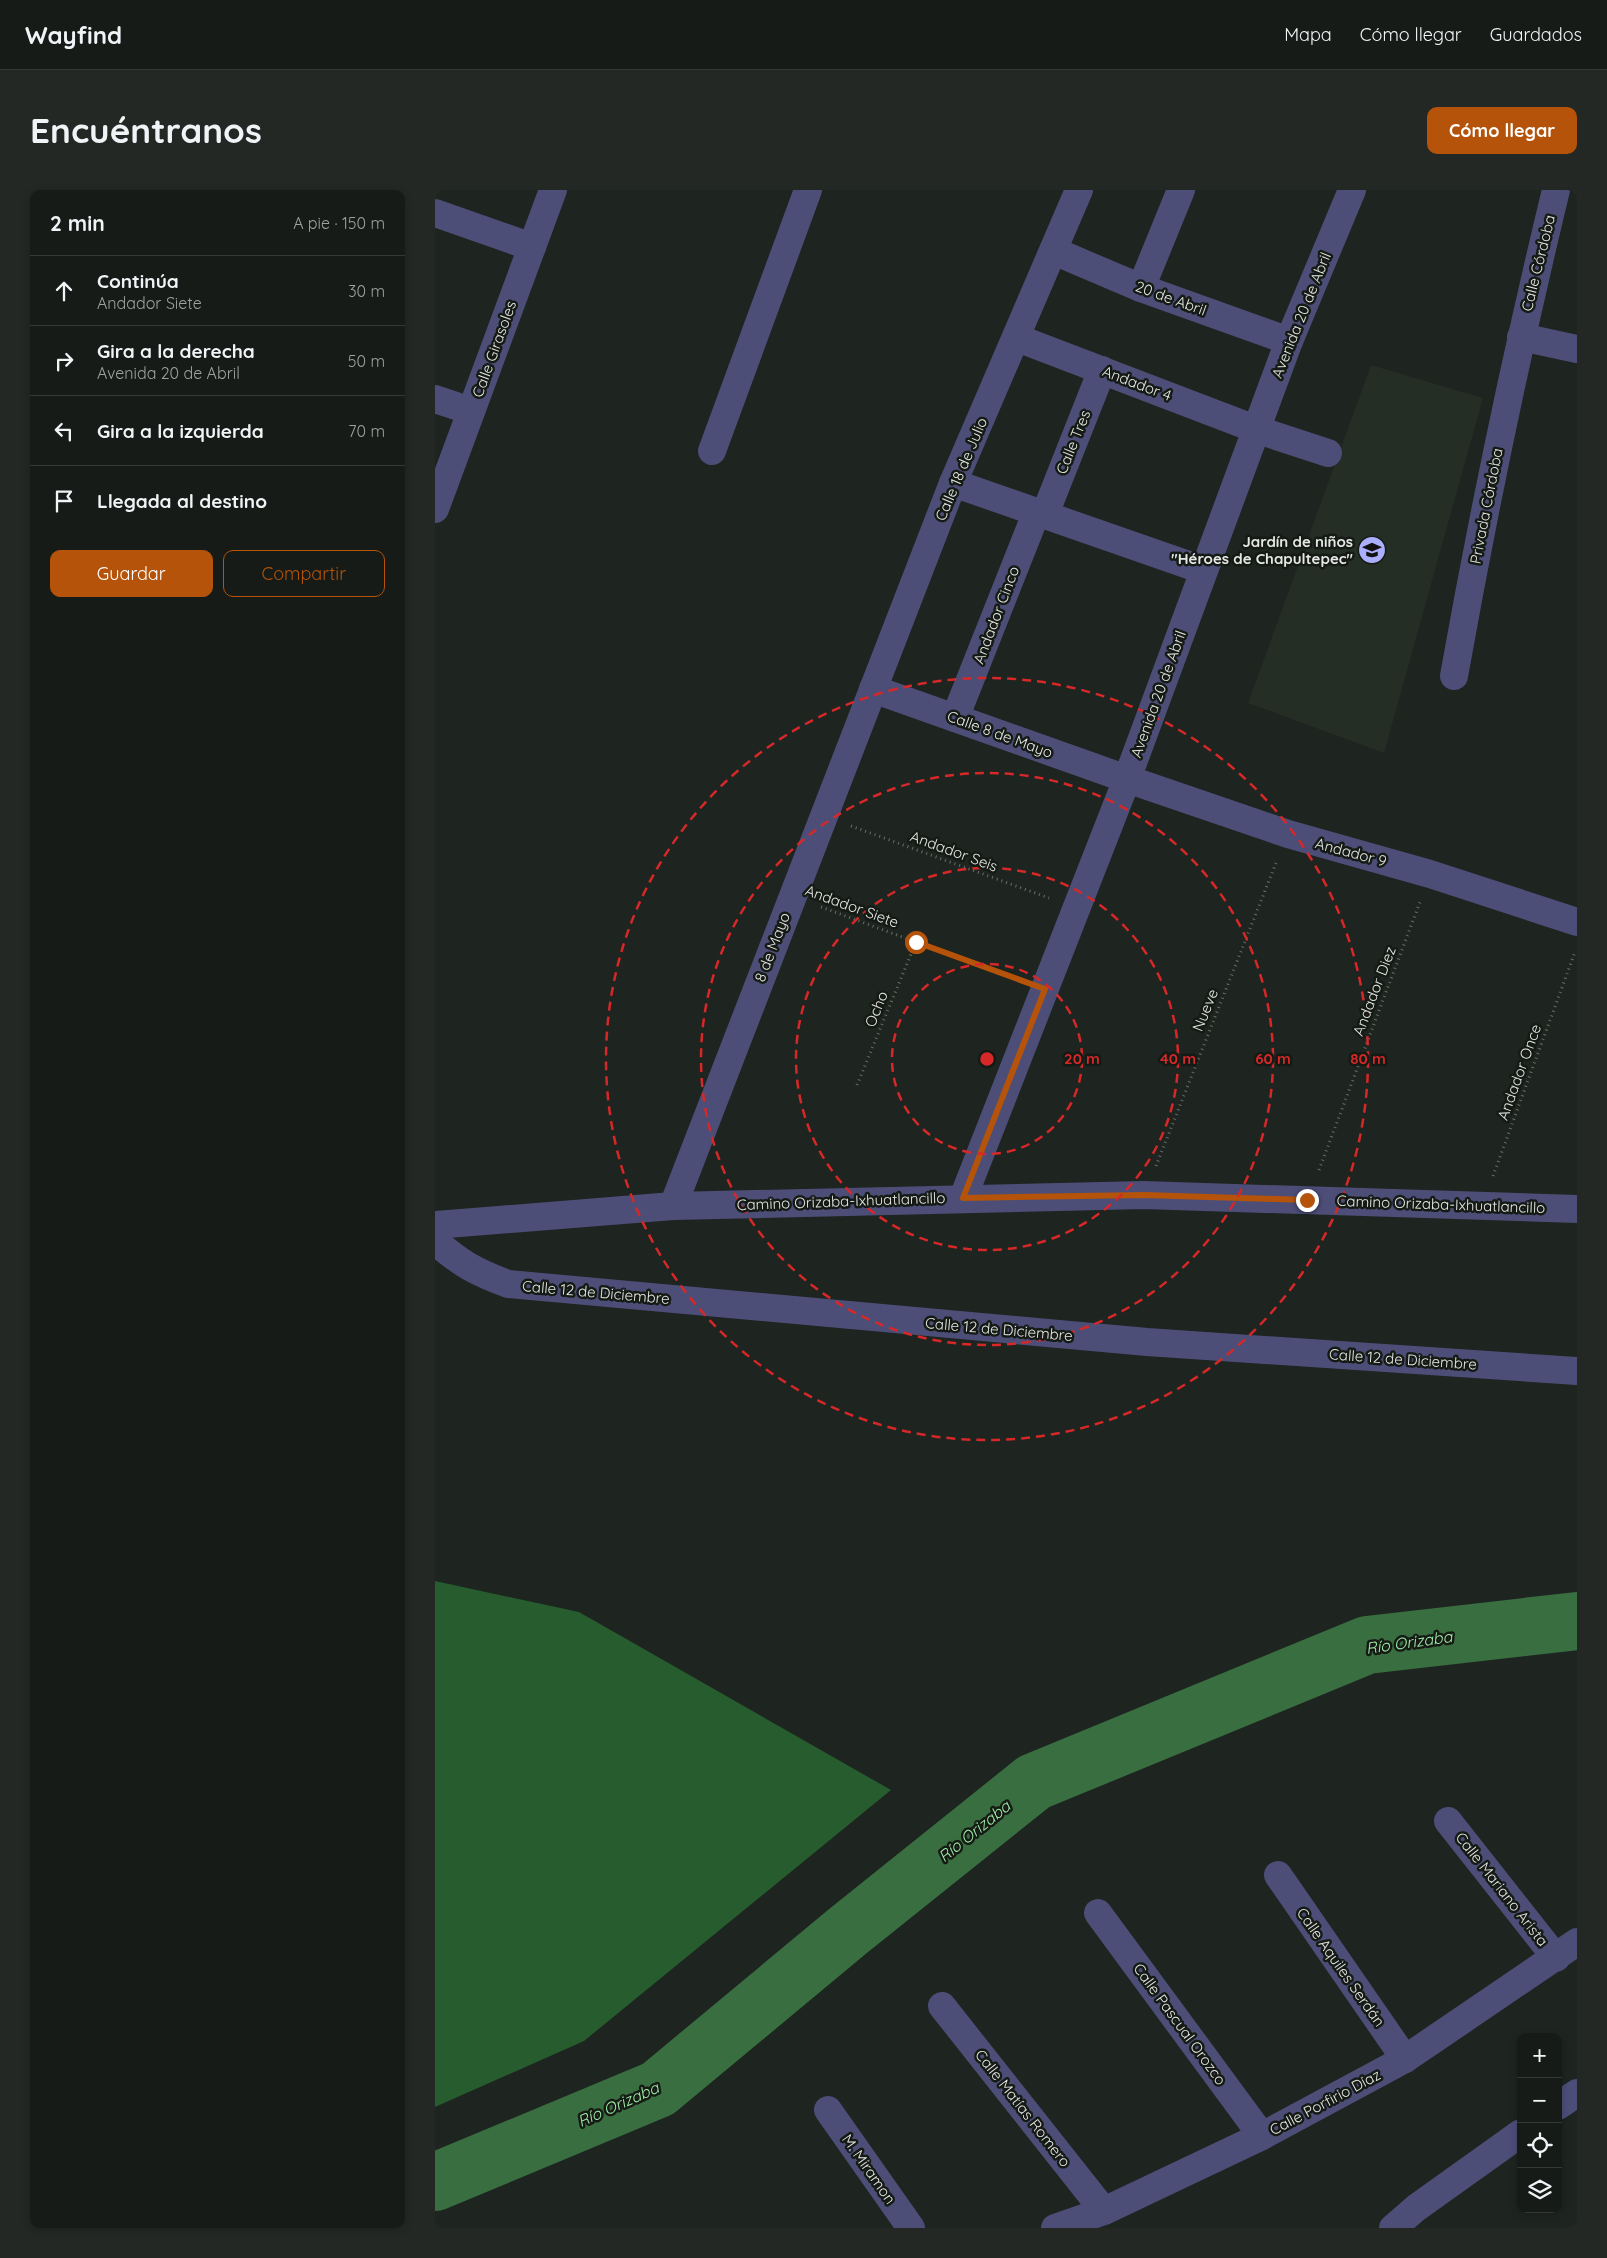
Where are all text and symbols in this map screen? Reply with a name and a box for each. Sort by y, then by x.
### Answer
text: Wayfind [25,20,122,50]
text: Mapa [1284,23,1332,46]
text: Cómo llegar [1360,23,1462,46]
text: Guardados [1490,23,1582,46]
button: Cómo llegar [1427,107,1577,154]
text: Encuéntranos [30,108,262,152]
text: 2 min [50,210,105,236]
text: A pie · 150 m [293,213,385,233]
street label: Calle Córdoba [1517,213,1559,313]
street label: Avenida 20 de Abril [1267,249,1335,381]
text: Continúa [97,269,179,293]
street label: 20 de Abril [1133,276,1209,320]
icon: ahead [50,277,78,305]
text: 30 m [348,281,385,301]
text: Andador Siete [97,293,202,313]
street label: Calle Girasoles [468,298,520,400]
text: Gira a la derecha [97,339,255,363]
icon: right [50,347,78,375]
text: 50 m [348,351,385,371]
street label: Andador 4 [1100,361,1174,405]
text: Avenida 20 de Abril [97,363,240,383]
street label: Calle Tres [1052,407,1094,477]
street label: Calle 18 de Julio [931,414,991,524]
icon: left [50,417,78,445]
text: Gira a la izquierda [97,419,264,443]
text: 70 m [348,421,385,441]
street label: Privada Córdoba [1465,446,1507,566]
icon: arrive [50,487,78,515]
text: Llegada al destino [97,489,267,513]
place label: Jardín de niños "Héroes de Chapultepec" [1171,532,1354,568]
school or university icon: Jardín de niños "Héroes de Chapultepec" [1357,535,1387,565]
button: Guardar [50,550,213,597]
button: Compartir [223,550,385,597]
street label: Andador Cinco [969,563,1023,667]
street label: Avenida 20 de Abril [1126,628,1190,760]
street label: Calle 8 de Mayo [945,706,1055,762]
street label: Andador Seis [908,826,1000,876]
street label: Andador 9 [1313,833,1389,871]
street label: Andador Siete [803,880,901,932]
street label: 8 de Mayo [750,910,794,984]
route start [905,931,928,954]
street label: Andador Diez [1348,944,1400,1038]
street label: Nueve [1188,986,1222,1034]
street label: Ocho [860,988,892,1030]
street label: Andador Once [1493,1021,1545,1123]
text: 20 m [1064,1049,1100,1068]
text: 40 m [1160,1049,1196,1068]
text: 60 m [1255,1049,1291,1068]
text: 80 m [1350,1049,1386,1068]
centre of rings [978,1050,996,1068]
street label: Camino Orizaba-Ixhuatlancillo [736,1188,946,1214]
route end [1296,1189,1319,1212]
street label: Camino Orizaba-Ixhuatlancillo [1336,1191,1546,1217]
street label: Calle 12 de Diciembre [521,1276,671,1308]
street label: Calle 12 de Diciembre [924,1313,1074,1345]
street label: Calle 12 de Diciembre [1329,1344,1477,1374]
water label: Río Orizaba [1365,1626,1455,1658]
water label: Río Orizaba [934,1795,1015,1866]
street label: Calle Mariano Arista [1452,1828,1552,1950]
street label: Calle Aquiles Serdán [1293,1904,1389,2030]
street label: Calle Pascual Orozco [1129,1959,1231,2089]
map controls [1517,2033,1562,2213]
button: + [1517,2033,1562,2078]
street label: Calle Matías Romero [971,2045,1075,2171]
street label: Calle Porfirio Díaz [1266,2065,1384,2139]
water label: Río Orizaba [574,2077,663,2131]
button: − [1517,2078,1562,2123]
button: locate [1517,2123,1562,2168]
street label: M. Miramon [838,2130,900,2208]
button: layers [1517,2168,1562,2213]

